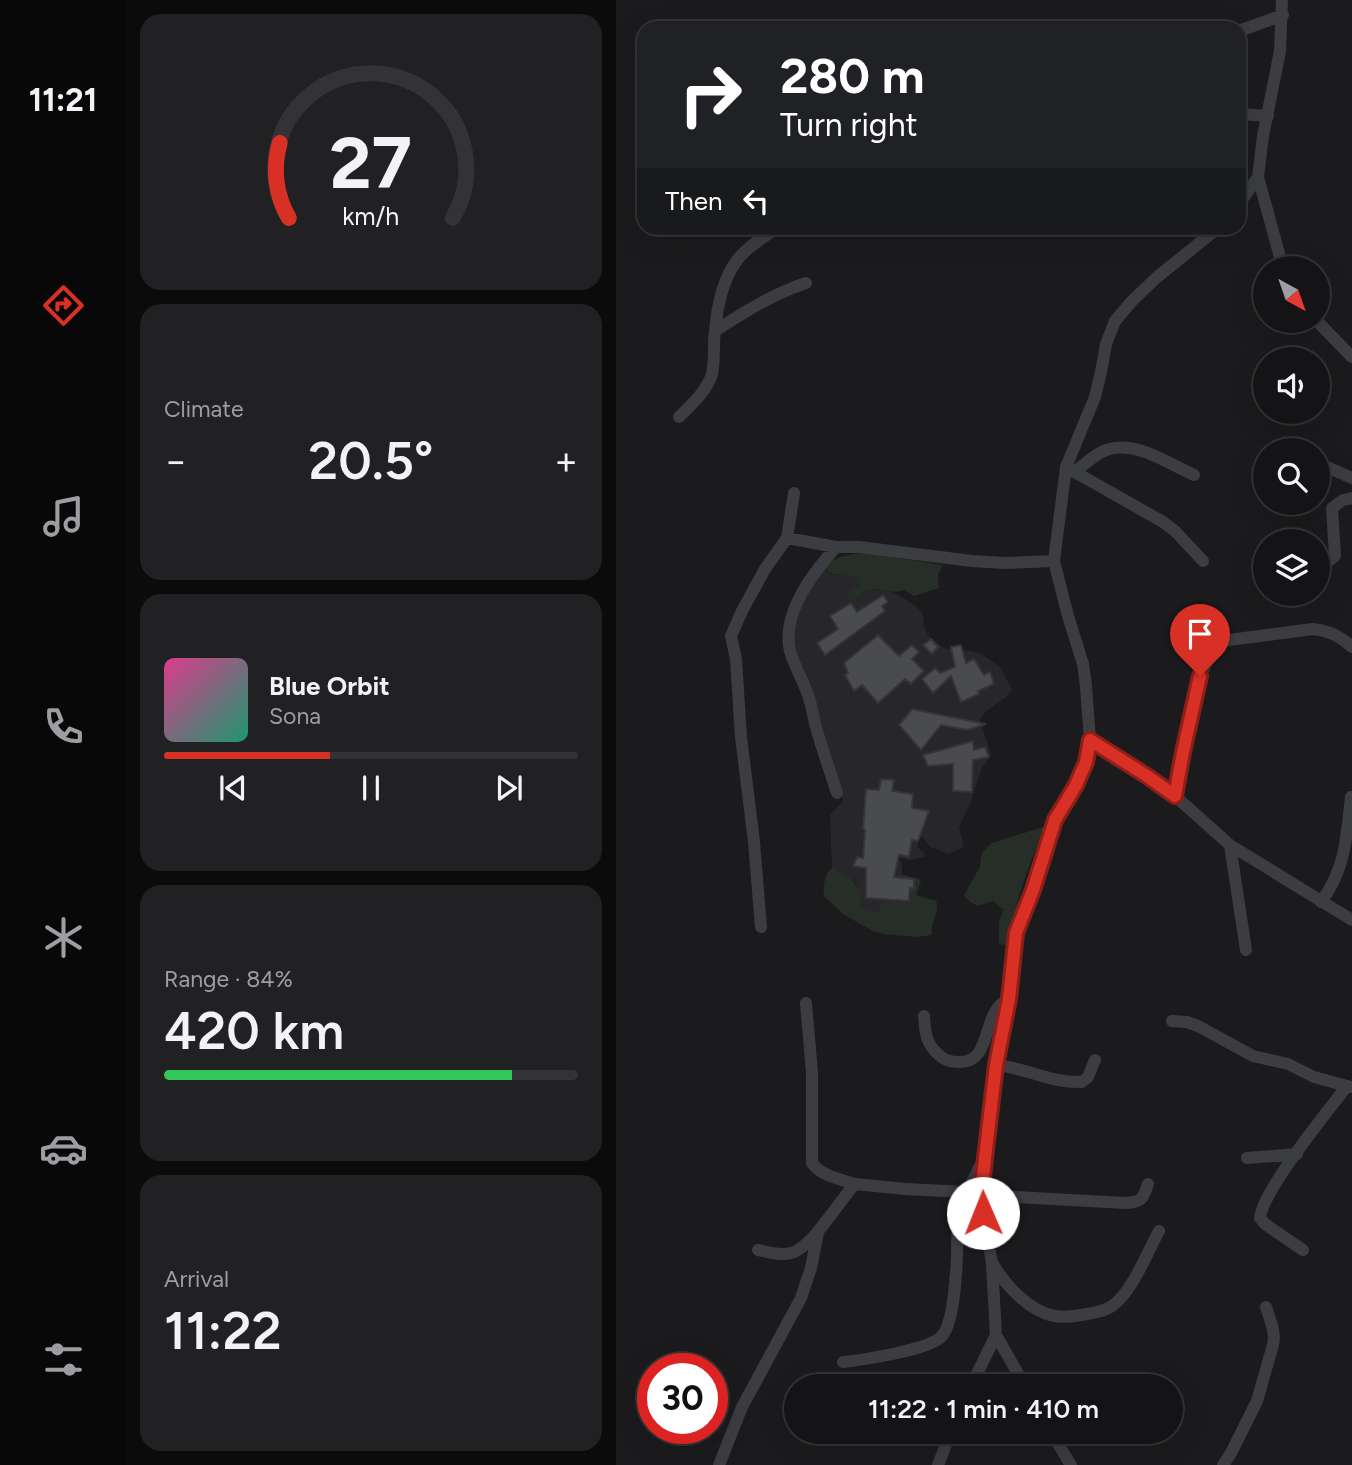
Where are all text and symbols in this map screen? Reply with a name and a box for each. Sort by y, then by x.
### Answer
text: 280 m [780,46,925,105]
icon: right [665,49,756,140]
text: 11:21 [29,81,97,119]
text: Turn right [780,106,918,144]
text: 27 [330,119,412,206]
icon: left [737,182,775,220]
text: Then [665,185,723,217]
text: km/h [342,201,400,231]
north arrow [1253,256,1330,332]
map controls [1253,256,1330,606]
icon: directions [39,281,88,330]
button: sound [1253,347,1330,424]
text: Climate [164,395,243,423]
text: 20.5° [309,430,433,492]
text: − [164,438,188,484]
text: + [554,438,578,484]
button: search [1253,438,1330,515]
icon: music [39,492,88,541]
button: layers [1253,529,1330,606]
pin [1170,604,1230,676]
icon: arrive [1181,615,1219,653]
text: Blue Orbit [269,670,390,702]
icon: phone [39,702,88,751]
text: Sona [269,702,321,730]
icon: previous [214,769,252,807]
icon: pause [352,769,390,807]
icon: next [490,769,528,807]
icon: climate [39,913,88,962]
text: Range · 84% [164,965,293,993]
text: 420 km [164,1000,344,1062]
icon: car [39,1124,88,1173]
position arrow [946,1176,1020,1250]
text: Arrival [164,1265,229,1293]
text: 11:22 [164,1300,282,1362]
icon: filters [39,1335,88,1384]
speed limit sign: 30 [637,1353,728,1444]
text: 11:22 · 1 min · 410 m [868,1393,1099,1425]

